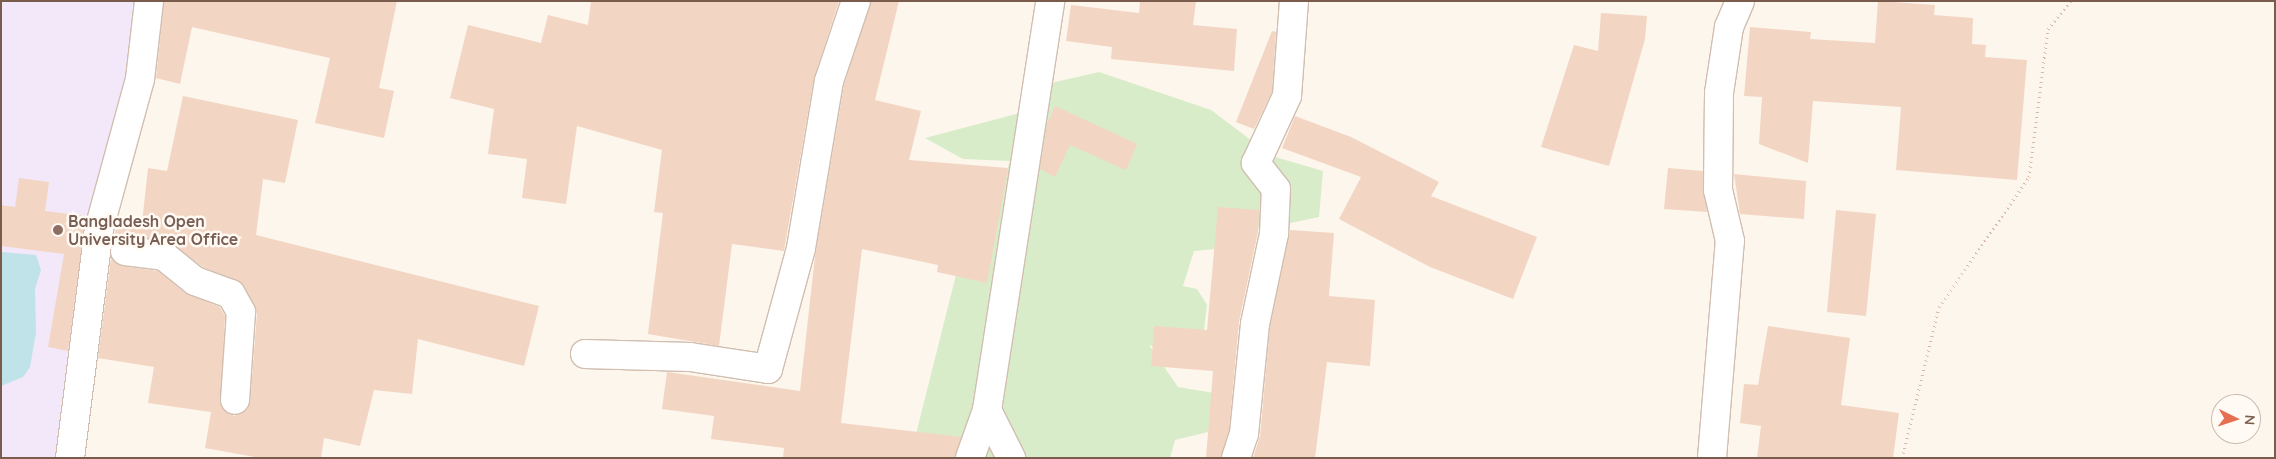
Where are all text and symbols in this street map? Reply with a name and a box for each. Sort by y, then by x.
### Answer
place label: Bangladesh Open University Area Office [68,211,238,249]
marker: Bangladesh Open University Area Office [52,224,64,236]
north arrow [2211,394,2261,444]
text: N [2241,414,2259,426]

